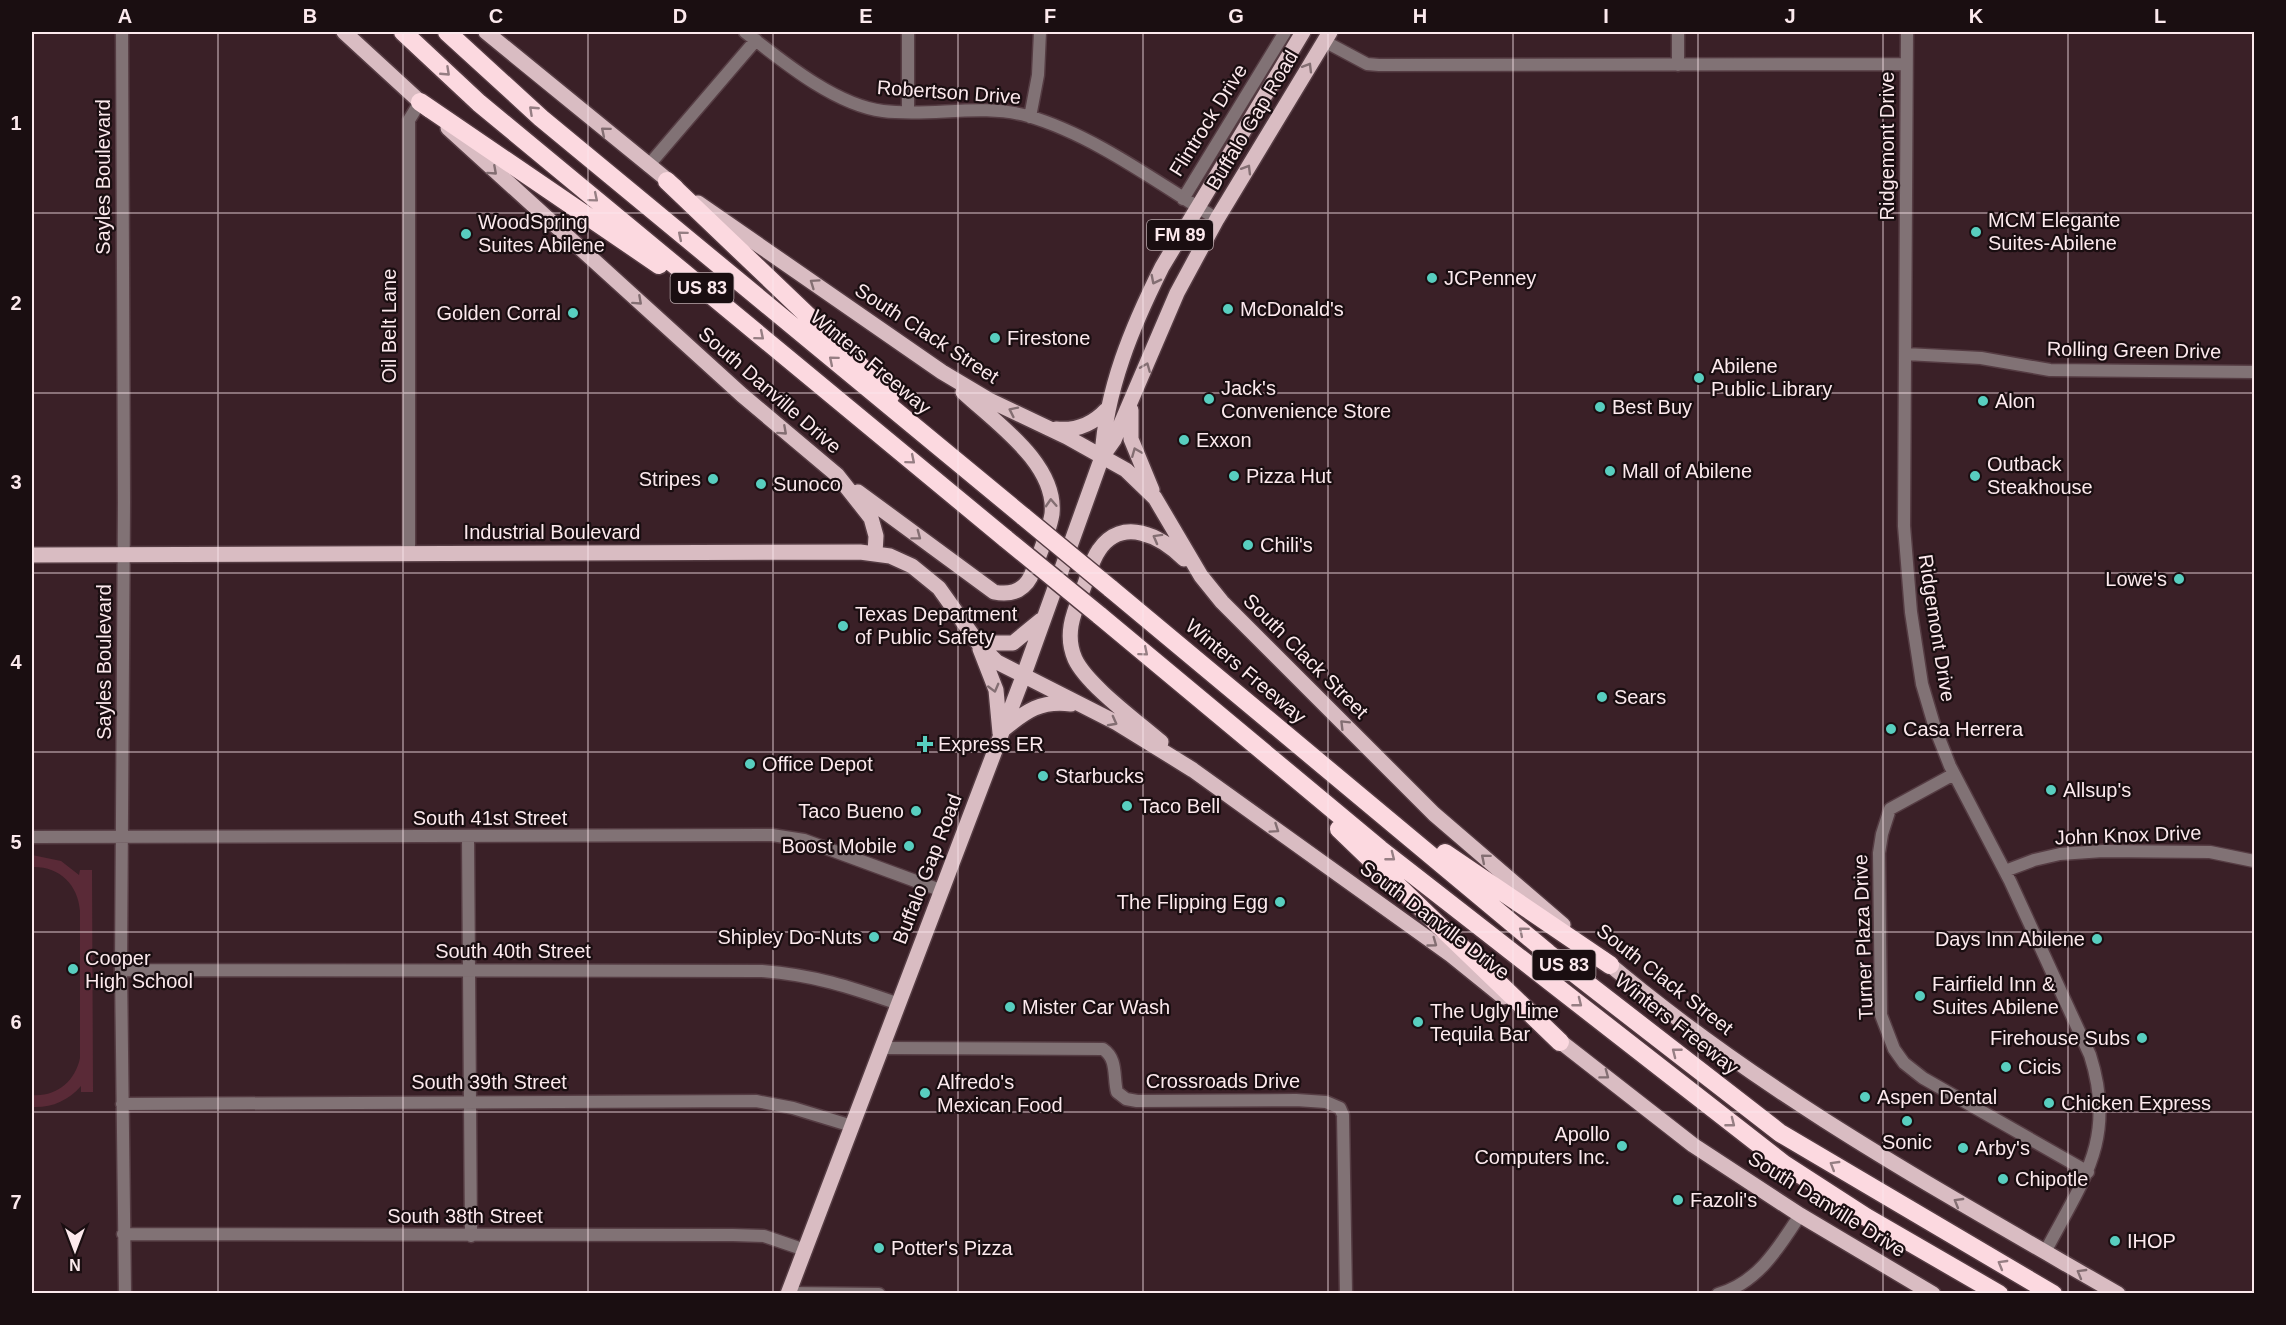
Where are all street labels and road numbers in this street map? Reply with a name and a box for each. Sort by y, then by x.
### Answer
street label: Buffalo Gap Road [1202,46,1302,194]
street label: Flintrock Drive [1165,60,1251,180]
street label: Ridgemont Drive [1876,72,1898,220]
street label: Robertson Drive [876,76,1022,108]
street label: Sayles Boulevard [92,99,114,255]
road number: FM 89 [1147,220,1213,250]
street label: Oil Belt Lane [378,269,400,383]
road number: US 83 [670,273,734,303]
street label: South Clack Street [851,278,1003,388]
street label: Winters Freeway [806,305,936,419]
street label: South Danville Drive [694,322,846,458]
street label: Rolling Green Drive [2047,337,2221,363]
street label: Industrial Boulevard [464,521,640,543]
street label: Ridgemont Drive [1914,553,1960,703]
street label: Sayles Boulevard [93,584,115,740]
street label: South Clack Street [1239,589,1373,723]
street label: Winters Freeway [1181,614,1311,728]
street label: Buffalo Gap Road [888,791,966,947]
street label: South 41st Street [413,807,568,829]
street label: John Knox Drive [2054,821,2202,849]
street label: Turner Plaza Drive [1849,854,1877,1020]
street label: South Danville Drive [1356,857,1514,983]
street label: South Clack Street [1593,919,1738,1039]
street label: South 40th Street [435,940,591,962]
road number: US 83 [1532,950,1596,980]
street label: Winters Freeway [1611,969,1743,1079]
street label: Crossroads Drive [1146,1070,1300,1092]
street label: South 39th Street [411,1071,567,1093]
street label: South Danville Drive [1744,1147,1910,1261]
street label: South 38th Street [387,1205,543,1227]

